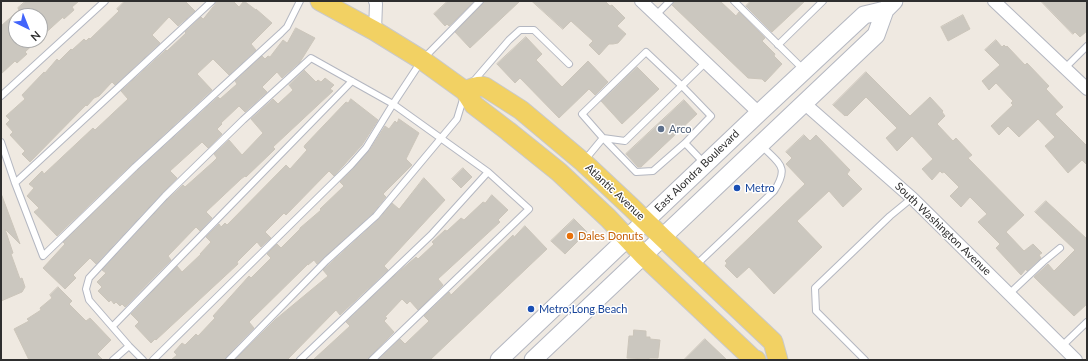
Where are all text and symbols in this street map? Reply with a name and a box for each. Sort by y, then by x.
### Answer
north arrow [8,8,48,48]
text: N [28,29,43,44]
place label: Arco [669,122,692,136]
marker: Arco [656,124,666,134]
street label: East Alondra Boulevard [652,127,742,215]
street label: Atlantic Avenue [583,161,647,223]
street label: South Washington Avenue [892,180,994,278]
place label: Metro [745,181,775,195]
marker: Metro [732,183,742,193]
place label: Dales Donuts [578,229,643,243]
marker: Dales Donuts [565,231,575,241]
place label: Metro;Long Beach [539,302,628,316]
marker: Metro;Long Beach [526,304,536,314]

